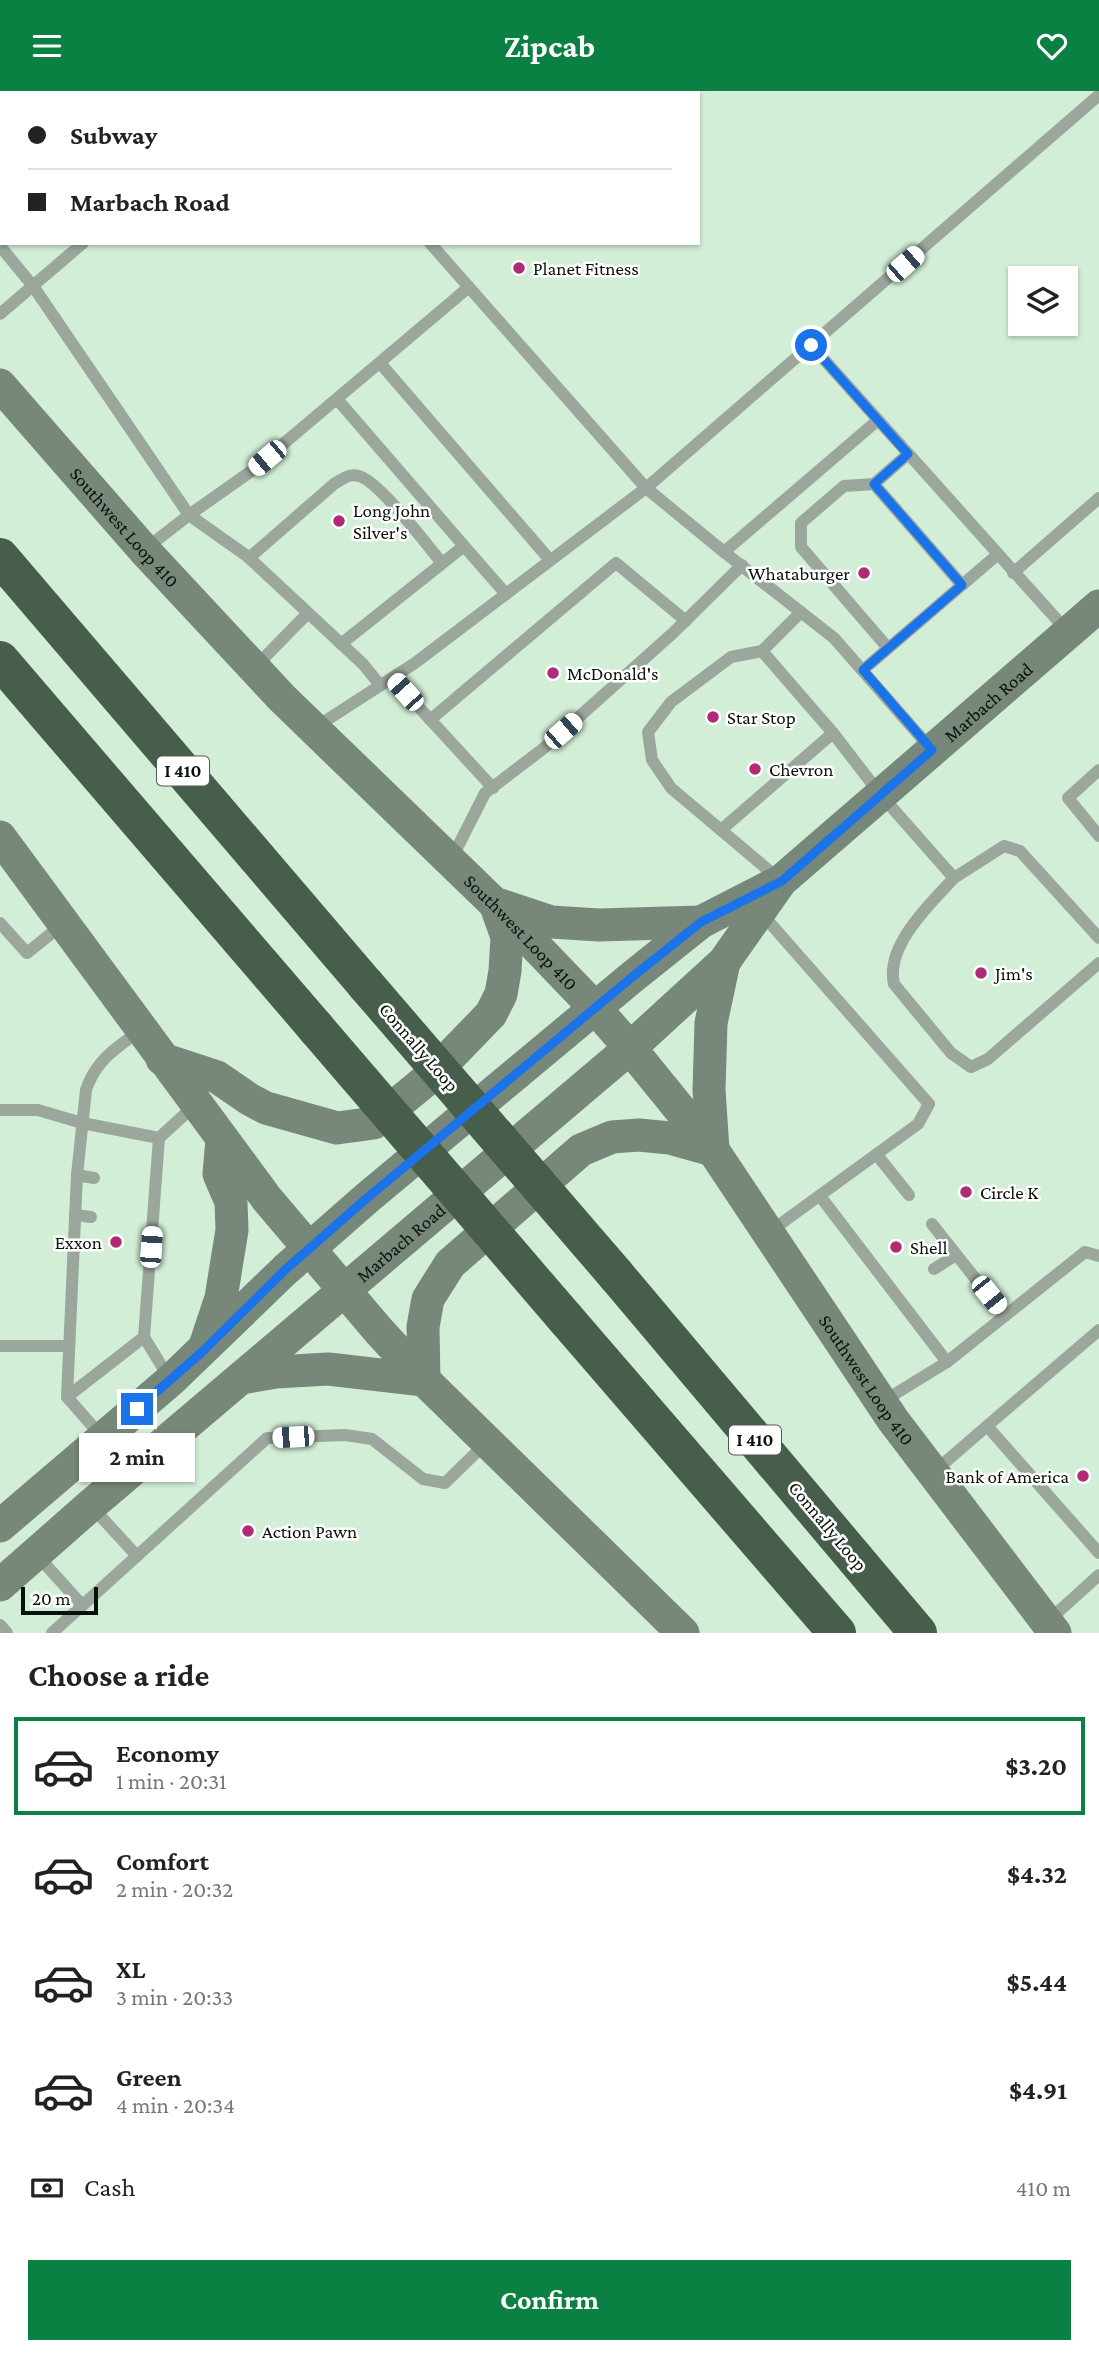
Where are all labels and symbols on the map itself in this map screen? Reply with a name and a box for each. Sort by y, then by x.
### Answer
car [883,242,928,286]
place label: Planet Fitness [533,258,639,279]
marker: Planet Fitness [511,260,527,276]
route start [795,329,827,361]
car [245,436,290,480]
street label: Southwest Loop 410 [66,463,183,591]
place label: Long John Silver's [353,500,430,543]
marker: Long John Silver's [331,513,347,529]
place label: Whataburger [748,563,850,584]
marker: Whataburger [856,565,872,581]
street label: Marbach Road [940,658,1036,746]
place label: McDonald's [567,663,659,684]
marker: McDonald's [545,665,561,681]
car [384,669,427,715]
place label: Star Stop [727,707,796,728]
car [541,709,586,753]
marker: Star Stop [705,709,721,725]
road number: I 410 [157,757,209,785]
place label: Chevron [769,759,834,780]
marker: Chevron [747,761,763,777]
street label: Southwest Loop 410 [460,870,582,994]
place label: Jim's [993,963,1033,984]
marker: Jim's [973,965,989,981]
street label: Connally Loop [375,998,463,1096]
place label: Circle K [980,1182,1039,1203]
marker: Circle K [958,1184,974,1200]
street label: Marbach Road [352,1199,449,1286]
car [140,1225,163,1269]
place label: Exxon [55,1232,102,1253]
marker: Exxon [108,1234,124,1250]
place label: Shell [910,1237,947,1258]
marker: Shell [888,1239,904,1255]
car [968,1272,1011,1318]
street label: Southwest Loop 410 [815,1310,919,1449]
route end [121,1393,153,1425]
car [272,1425,315,1449]
road number: I 410 [729,1425,781,1455]
callout: 2 min [79,1433,195,1483]
place label: Bank of America [946,1466,1069,1487]
marker: Bank of America [1075,1468,1091,1484]
street label: Connally Loop [784,1477,872,1575]
place label: Action Pawn [262,1521,357,1542]
marker: Action Pawn [240,1523,256,1539]
scale bar [21,1584,98,1616]

